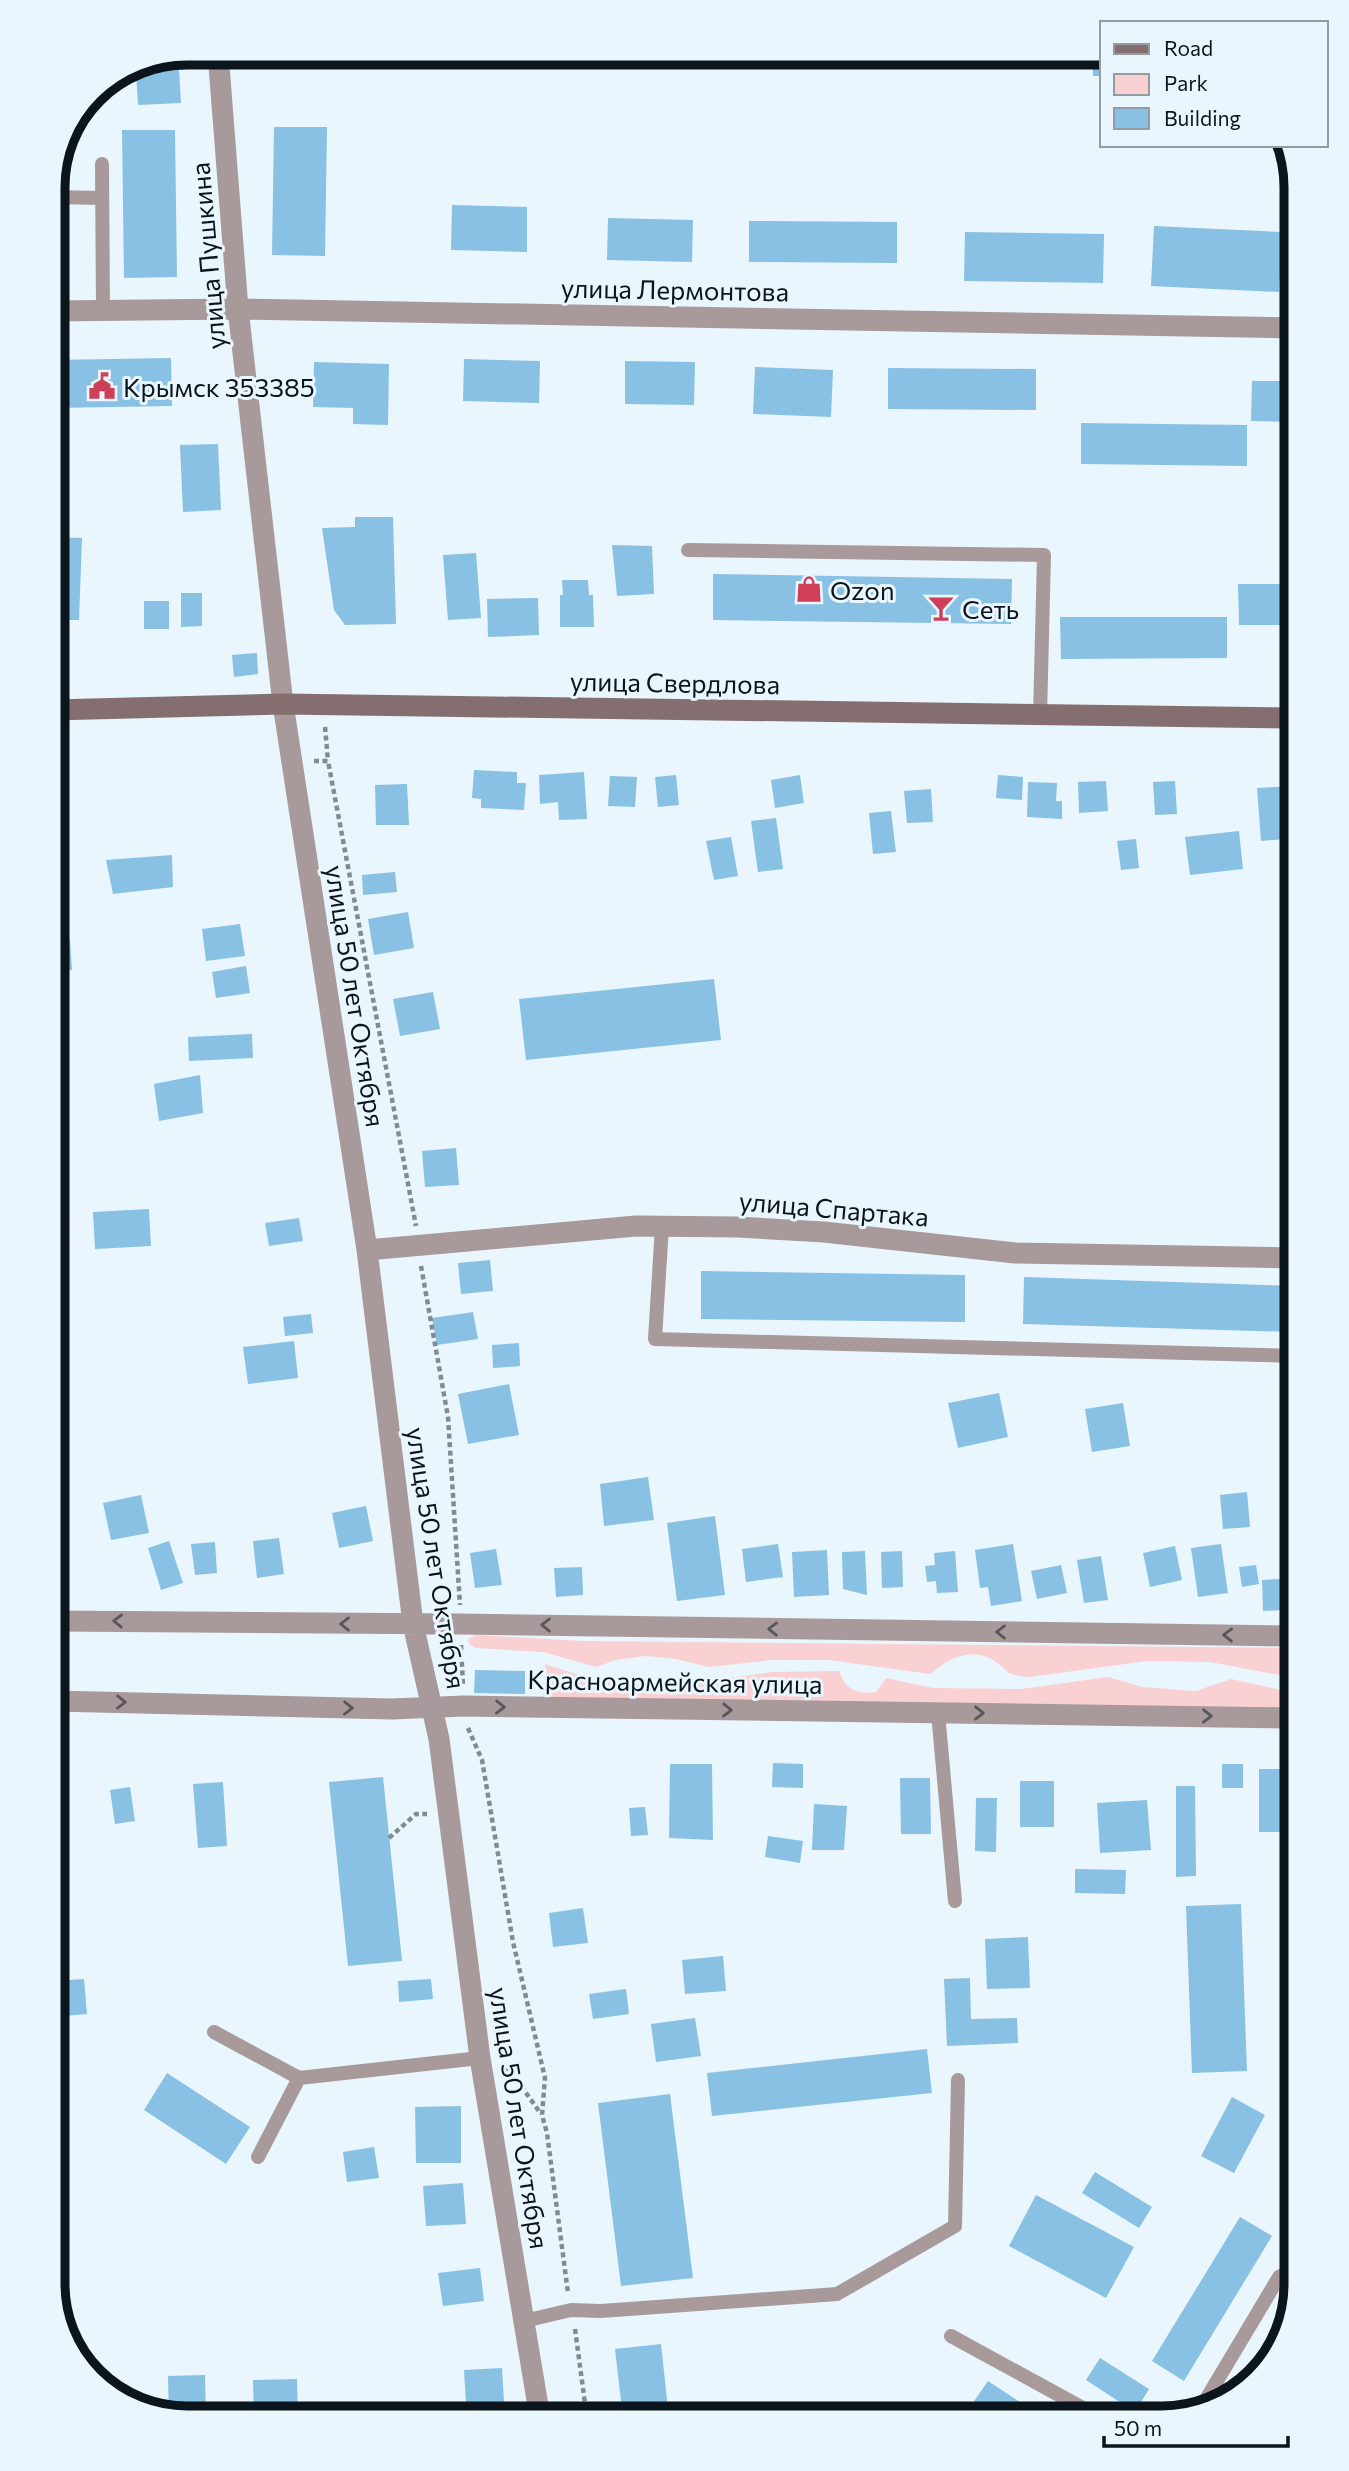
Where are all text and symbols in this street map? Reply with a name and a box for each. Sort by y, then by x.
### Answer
legend [1100,21,1328,147]
text: Road [1164,35,1213,60]
text: Park [1164,70,1208,95]
text: Building [1164,105,1241,130]
street label: улица Пушкина [183,161,231,351]
street label: улица Лермонтова [561,272,789,306]
public building icon: Крымск 353385 [87,371,117,401]
place label: Крымск 353385 [123,371,315,402]
shop icon: Ozon [794,574,824,604]
place label: Ozon [830,574,895,605]
bar icon: Сеть [926,593,956,623]
place label: Сеть [962,593,1019,624]
street label: улица Свердлова [570,665,780,699]
street label: улица 50 лет Октября [320,863,392,1129]
street label: улица Спартака [738,1184,930,1232]
street label: улица 50 лет Октября [401,1425,473,1691]
one-way arrow [112,1613,122,1629]
one-way arrow [339,1616,350,1631]
one-way arrow [540,1617,551,1633]
one-way arrow [768,1621,779,1636]
one-way arrow [995,1624,1006,1640]
one-way arrow [1223,1627,1233,1643]
street label: Красноармейская улица [527,1663,823,1699]
one-way arrow [116,1695,127,1710]
one-way arrow [494,1699,505,1714]
one-way arrow [343,1700,354,1716]
one-way arrow [722,1702,733,1718]
one-way arrow [974,1705,985,1721]
one-way arrow [1201,1709,1212,1724]
street label: улица 50 лет Октября [484,1985,556,2251]
scale bar [1104,2404,1288,2448]
text: 50 m [1114,2415,1162,2440]

